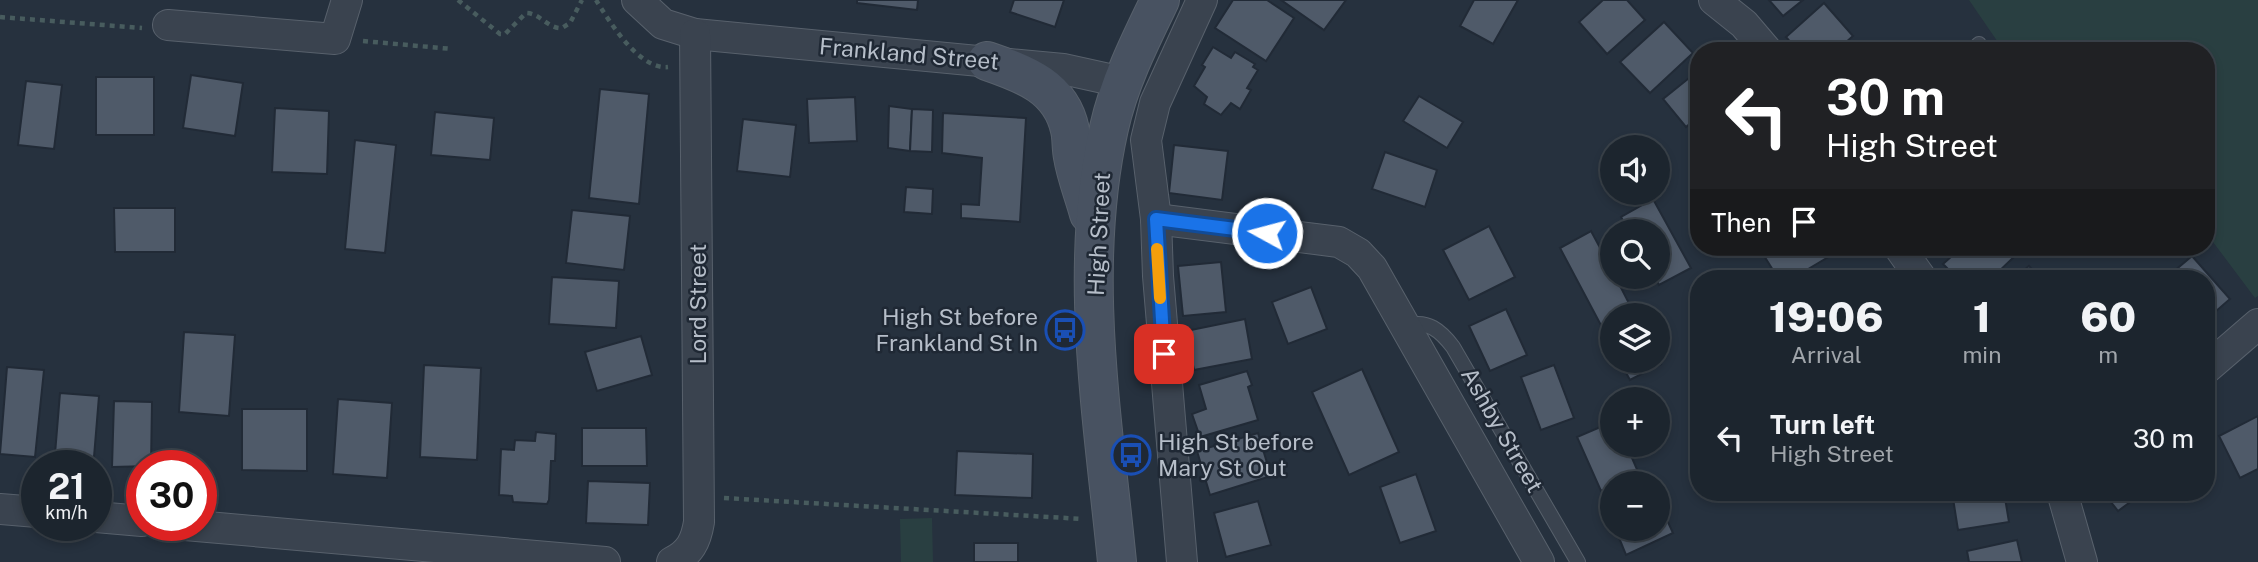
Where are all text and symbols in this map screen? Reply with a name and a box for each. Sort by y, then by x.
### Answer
street label: Frankland Street [818,32,1000,75]
text: 30 m [1826,68,1945,126]
icon: left [1711,70,1802,161]
text: High Street [1826,127,1998,164]
map controls [1600,135,1670,541]
button: sound [1600,135,1670,205]
street label: High Street [1082,172,1115,296]
position arrow [1230,196,1304,270]
icon: arrive [1785,203,1823,241]
text: Then [1711,207,1771,238]
button: search [1600,219,1670,289]
street label: Lord Street [684,243,711,365]
text: 19:06 [1769,292,1884,341]
text: 1 [1973,292,1991,341]
text: 60 [2080,292,2136,341]
place label: High St before Frankland St In [875,303,1038,356]
button: layers [1600,303,1670,373]
bus stop icon: High St before Frankland St In [1044,309,1086,351]
pin [1134,324,1194,384]
icon: arrive [1145,335,1183,373]
text: Arrival [1791,341,1862,368]
text: min [1962,341,2001,368]
text: m [2098,341,2118,368]
street label: Ashby Street [1456,363,1549,497]
button: + [1600,387,1670,457]
text: Turn left [1770,409,1875,440]
icon: left [1711,419,1749,457]
text: 30 m [2133,423,2194,454]
place label: High St before Mary St Out [1158,428,1314,481]
bus stop icon: High St before Mary St Out [1110,434,1152,476]
text: High Street [1770,440,1894,467]
speed limit sign: 30 [126,450,217,541]
text: 21 [48,466,85,507]
button: − [1600,471,1670,541]
text: km/h [45,502,88,523]

